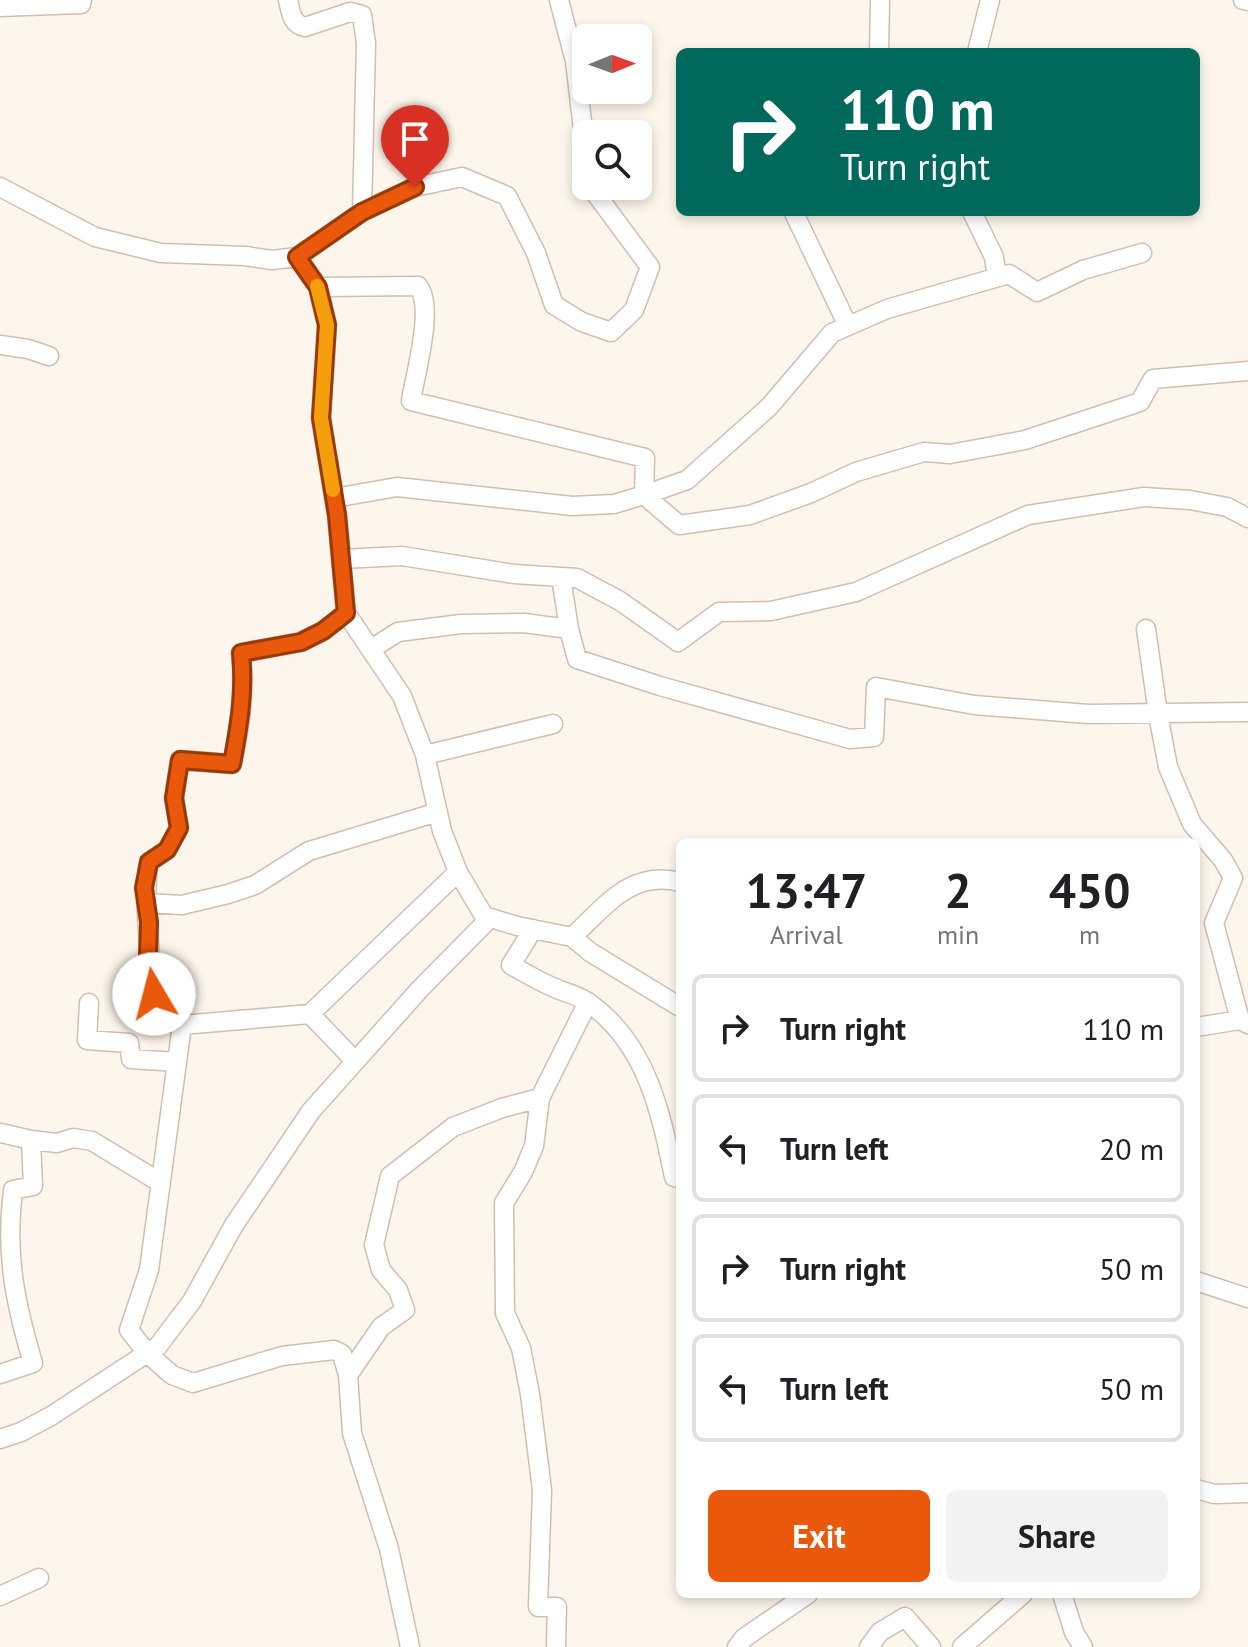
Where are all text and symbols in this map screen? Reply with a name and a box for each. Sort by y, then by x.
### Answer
north arrow [572,24,652,104]
map controls [572,24,652,200]
text: 110 m [840,73,995,145]
icon: right [708,80,812,184]
pin [381,105,449,187]
icon: arrive [393,117,437,161]
button: search [572,120,652,200]
text: Turn right [840,143,990,190]
text: 13:47 [746,859,867,921]
text: 2 [944,859,972,921]
text: 450 [1049,859,1130,921]
text: Arrival [770,918,843,951]
text: min [937,918,979,951]
text: m [1079,918,1100,951]
position arrow [112,952,196,1036]
icon: right [712,1006,756,1050]
text: Turn right [780,1009,906,1048]
text: 110 m [1083,1009,1164,1048]
icon: left [712,1126,756,1170]
text: Turn left [780,1129,888,1168]
text: 20 m [1099,1129,1164,1168]
icon: right [712,1246,756,1290]
text: Turn right [780,1249,906,1288]
text: 50 m [1099,1249,1164,1288]
icon: left [712,1366,756,1410]
text: Turn left [780,1369,888,1408]
text: 50 m [1099,1369,1164,1408]
button: Exit [708,1490,930,1582]
button: Share [946,1490,1168,1582]

